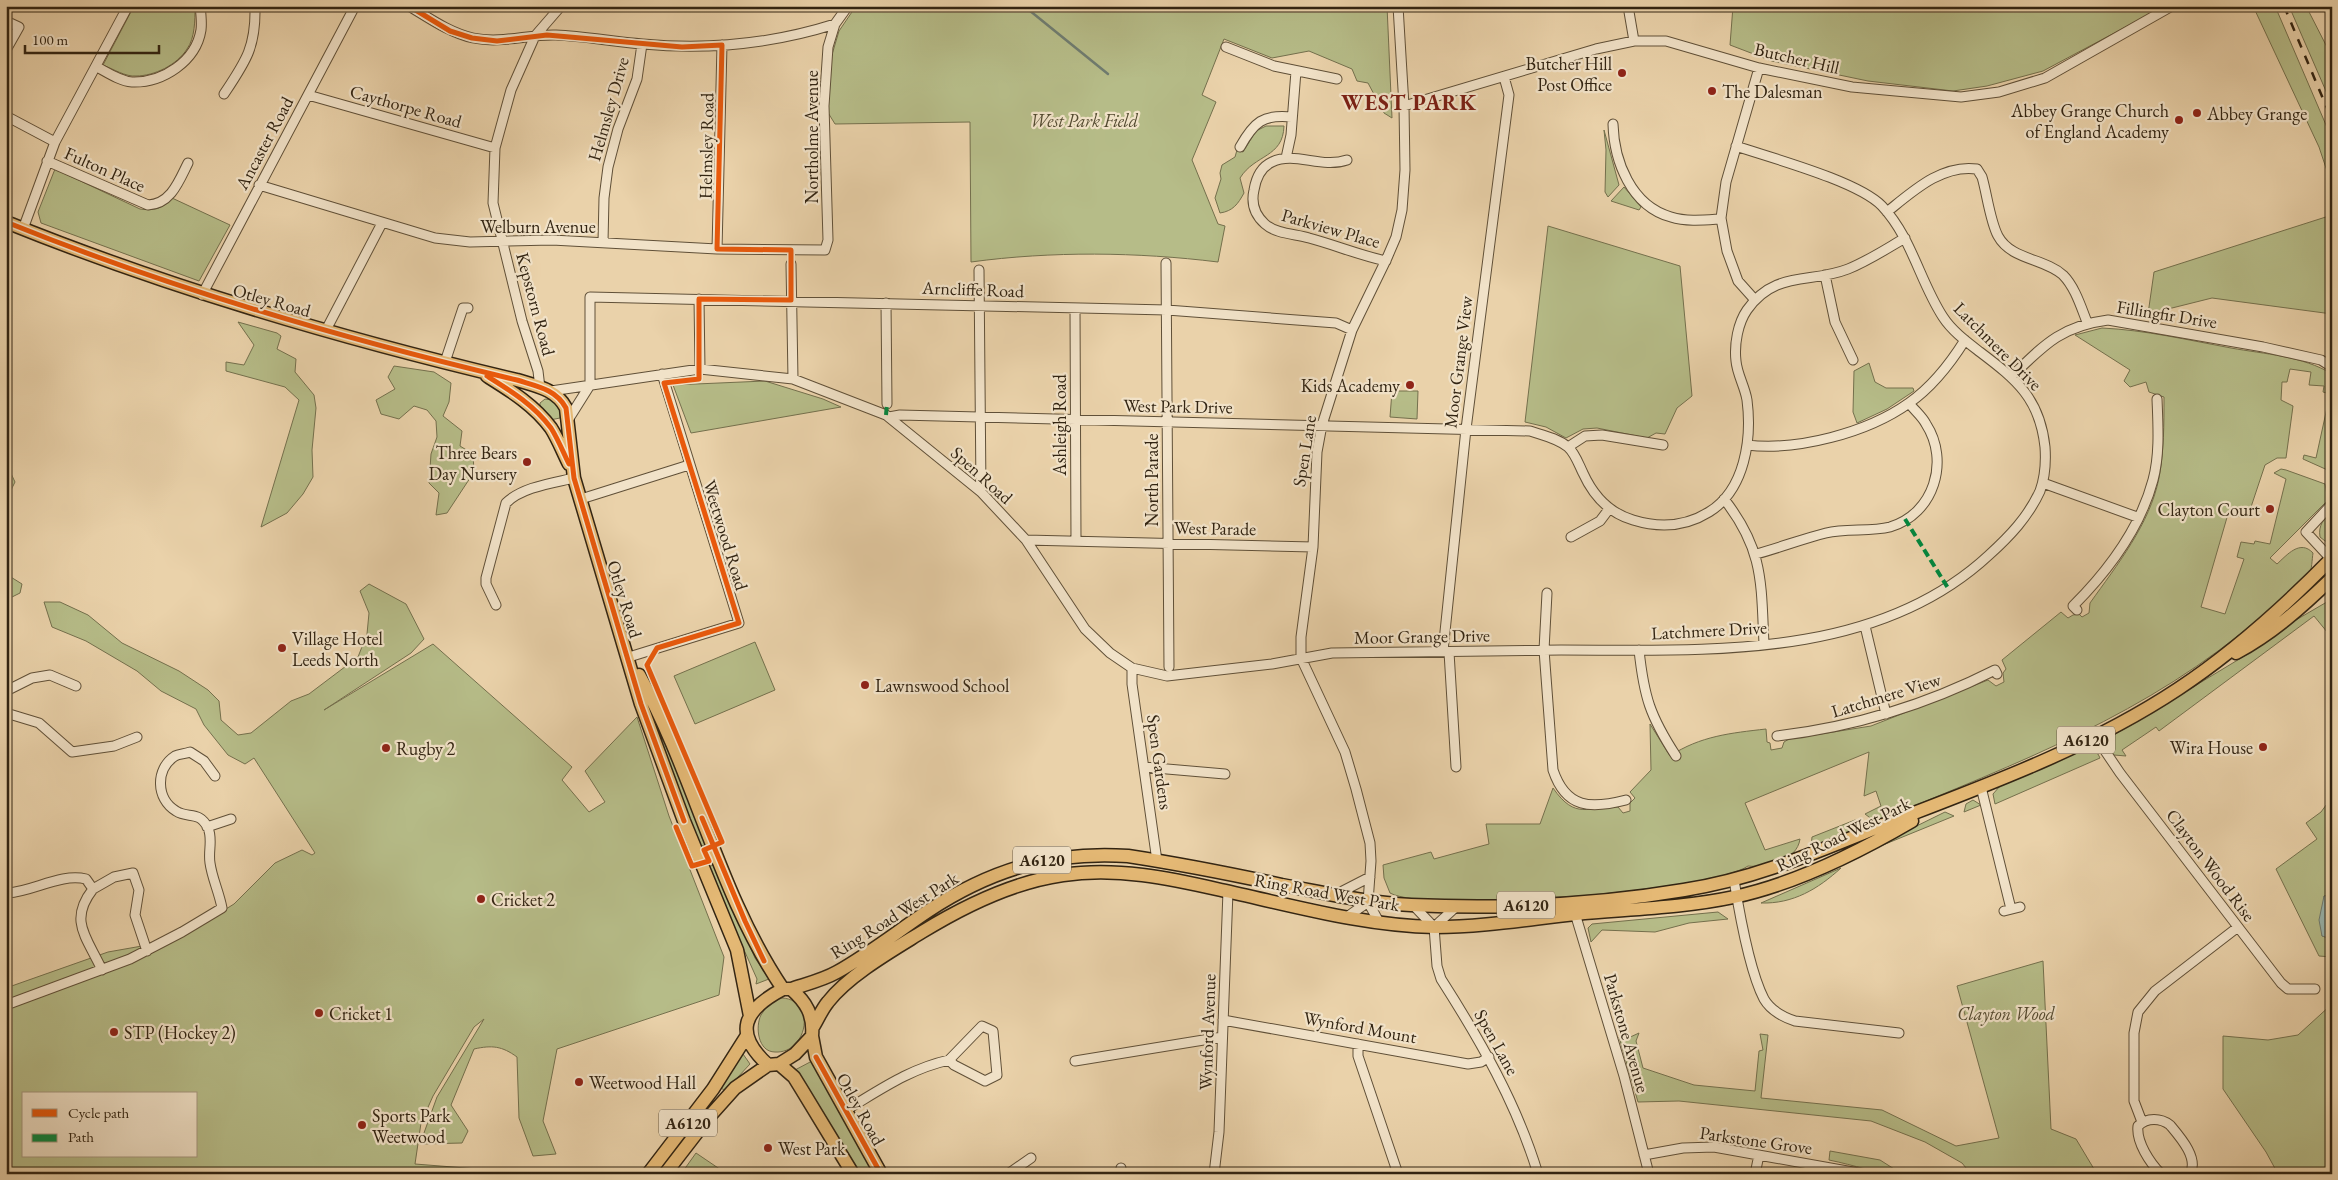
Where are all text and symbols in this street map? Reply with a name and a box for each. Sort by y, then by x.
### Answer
scale bar [25,22,159,54]
text: 100 m [32,30,69,49]
street label: Butcher Hill [1752,37,1842,79]
place label: Butcher Hill Post Office [1525,52,1612,96]
street label: Helmsley Drive [582,54,634,164]
marker: Butcher Hill Post Office [1616,67,1628,79]
street label: Northolme Avenue [800,70,823,204]
street label: Caythorpe Road [347,79,465,133]
place label: The Dalesman [1722,80,1823,103]
marker: The Dalesman [1706,85,1718,97]
district label: WEST PARK [1341,88,1477,117]
street label: Ancaster Road [229,92,299,194]
street label: Helmsley Road [694,92,718,199]
place label: Abbey Grange Church of England Academy [2010,99,2169,143]
place label: Abbey Grange [2206,102,2307,125]
marker: Abbey Grange [2191,107,2203,119]
park label: West Park Field [1030,109,1139,132]
marker: Abbey Grange Church of England Academy [2173,114,2185,126]
street label: Fulton Place [61,141,149,197]
street label: Parkview Place [1279,203,1383,253]
street label: Welburn Avenue [480,215,596,238]
street label: Kepstorn Road [511,250,561,359]
street label: Arncliffe Road [921,276,1025,302]
street label: Otley Road [230,278,314,322]
street label: Moor Grange View [1438,294,1478,429]
street label: Fillingfir Drive [2115,295,2219,333]
street label: Latchmere Drive [1949,297,2047,395]
street label: Ashleigh Road [1048,373,1071,477]
place label: Kids Academy [1301,374,1400,397]
marker: Kids Academy [1404,379,1416,391]
street label: West Park Drive [1123,394,1233,418]
street label: Spen Lane [1287,414,1321,488]
street label: North Parade [1140,433,1163,527]
place label: Three Bears Day Nursery [428,441,517,485]
street label: Spen Road [946,441,1018,509]
marker: Three Bears Day Nursery [521,456,533,468]
street label: Weetwood Road [698,477,754,594]
place label: Clayton Court [2158,498,2260,521]
marker: Clayton Court [2264,503,2276,515]
street label: West Parade [1174,516,1256,540]
street label: Otley Road [602,557,648,641]
street label: Latchmere Drive [1650,615,1768,645]
street label: Moor Grange Drive [1354,623,1490,649]
place label: Village Hotel Leeds North [292,627,383,671]
marker: Village Hotel Leeds North [276,642,288,654]
street label: Latchmere View [1829,667,1944,723]
place label: Lawnswood School [875,674,1009,697]
marker: Lawnswood School [859,679,871,691]
street label: Spen Gardens [1142,713,1178,811]
road number: A6120 [2057,726,2115,754]
place label: Wira House [2170,736,2253,759]
place label: Rugby 2 [396,737,455,760]
marker: Wira House [2257,741,2269,753]
marker: Rugby 2 [380,742,392,754]
street label: Ring Road West Park [1772,791,1915,877]
street label: Clayton Wood Rise [2161,804,2261,926]
road number: A6120 [1013,846,1071,874]
street label: Ring Road West Park [826,866,963,964]
street label: Ring Road West Park [1253,868,1402,916]
place label: Cricket 2 [491,888,555,911]
road number: A6120 [1497,892,1555,918]
marker: Cricket 2 [475,893,487,905]
street label: Parkstone Avenue [1599,971,1655,1095]
street label: Wynford Avenue [1193,973,1221,1091]
place label: Cricket 1 [329,1002,393,1025]
park label: Clayton Wood [1957,1002,2056,1026]
street label: Spen Lane [1469,1005,1525,1079]
street label: Wynford Mount [1302,1006,1419,1048]
marker: Cricket 1 [313,1007,325,1019]
place label: STP (Hockey 2) [124,1021,236,1044]
marker: STP (Hockey 2) [108,1026,120,1038]
street label: Otley Road [832,1068,891,1150]
place label: Weetwood Hall [589,1071,696,1094]
marker: Weetwood Hall [573,1076,585,1088]
legend [22,1092,198,1158]
text: Cycle path [68,1103,130,1122]
place label: Sports Park Weetwood [372,1104,451,1148]
road number: A6120 [659,1110,717,1136]
marker: Sports Park Weetwood [356,1119,368,1131]
street label: Parkstone Grove [1698,1121,1814,1159]
text: Path [68,1127,94,1146]
place label: West Park [778,1137,846,1160]
marker: West Park [762,1142,774,1154]

